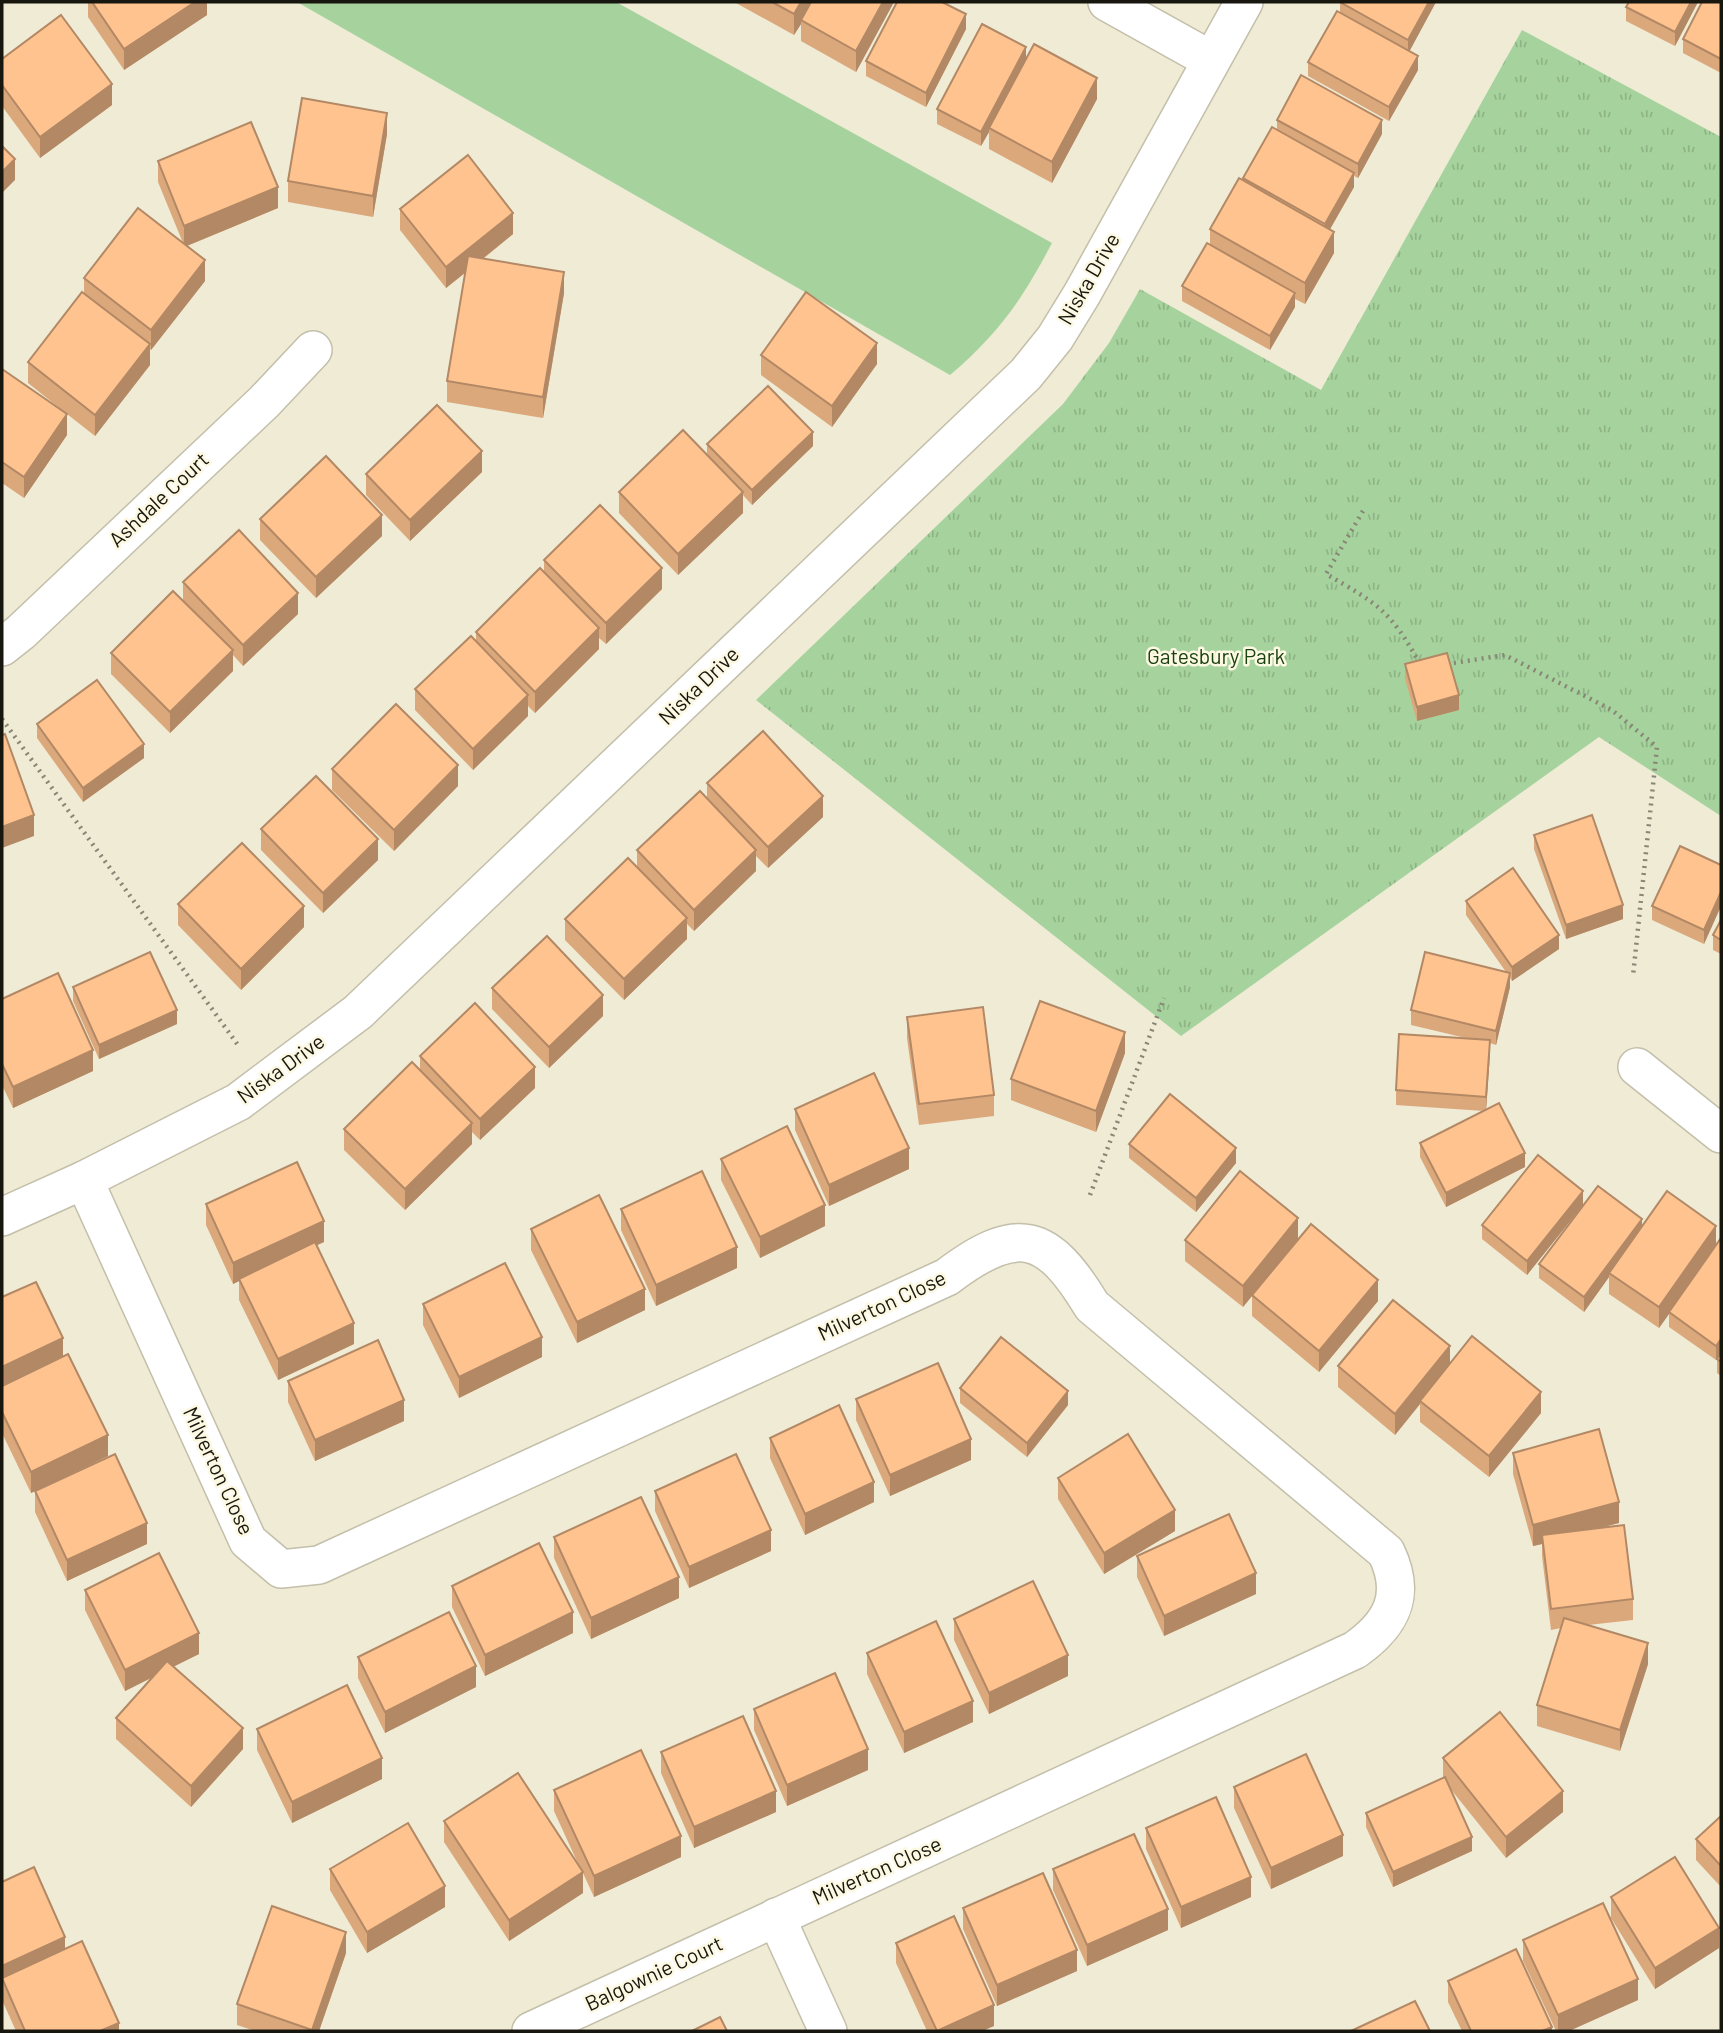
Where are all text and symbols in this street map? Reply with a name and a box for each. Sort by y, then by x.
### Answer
street label: Niska Drive [1051,228,1124,329]
street label: Ashdale Court [103,446,213,552]
street label: Niska Drive [653,641,743,729]
park label: Gatesbury Park [1147,643,1285,668]
street label: Niska Drive [232,1028,329,1108]
street label: Milverton Close [813,1264,949,1345]
street label: Milverton Close [179,1402,260,1538]
street label: Milverton Close [808,1830,945,1909]
street label: Balgownie Court [581,1930,726,2015]

